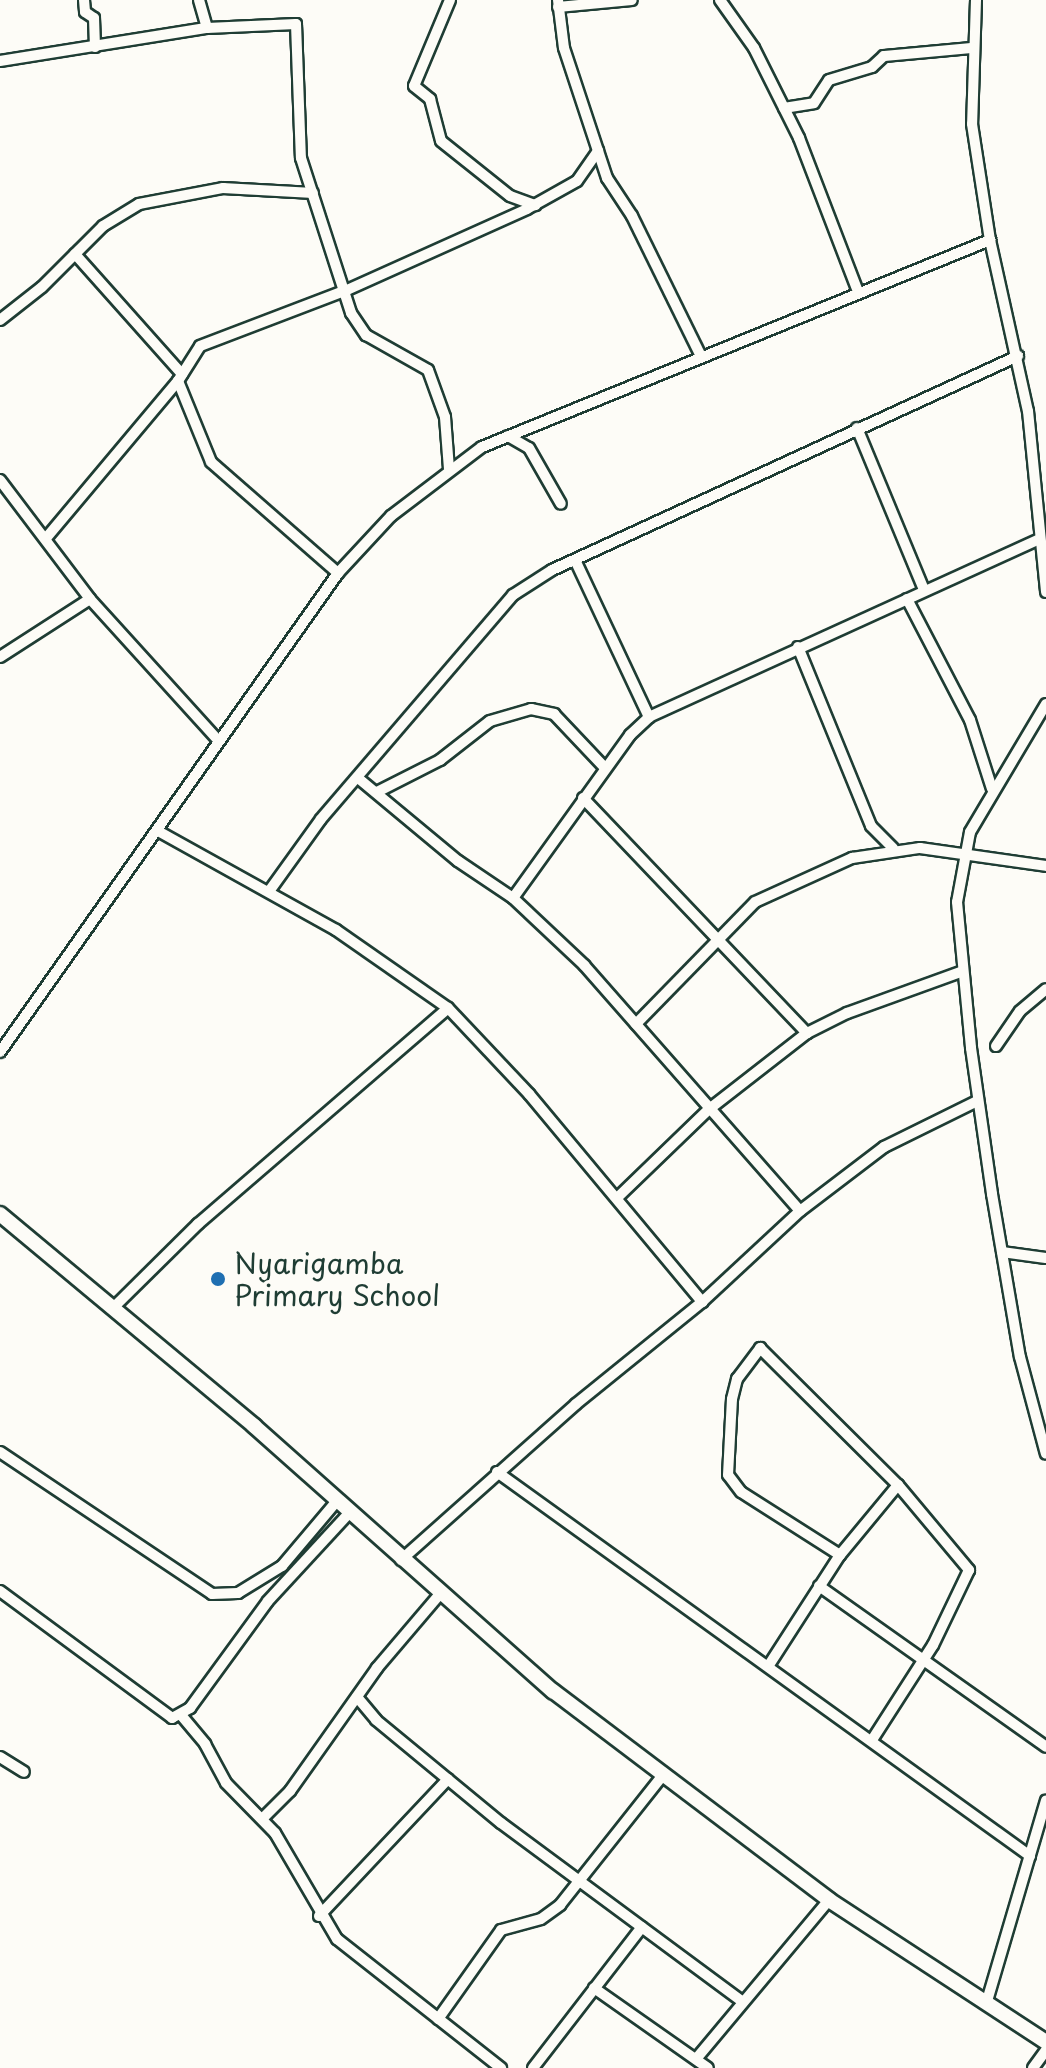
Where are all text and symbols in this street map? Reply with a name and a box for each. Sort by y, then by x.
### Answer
place label: Nyarigamba Primary School [234,1246,440,1312]
marker: Nyarigamba Primary School [209,1270,227,1288]

